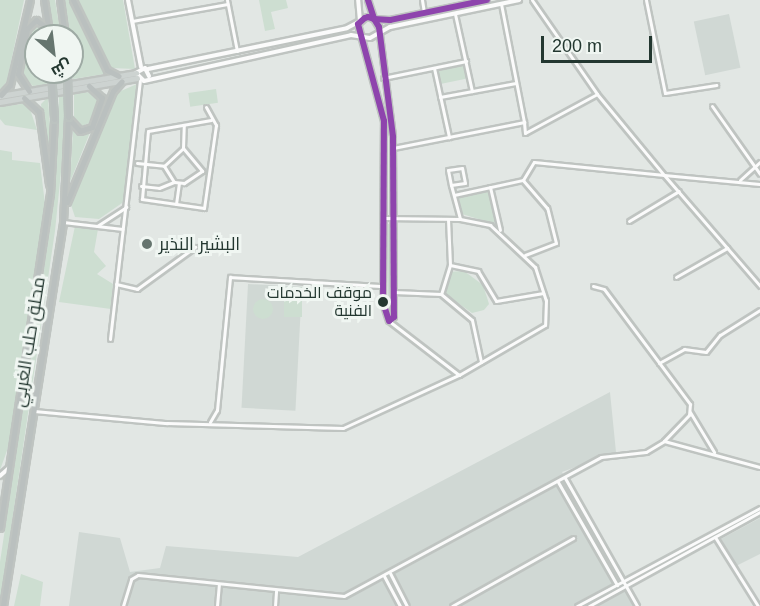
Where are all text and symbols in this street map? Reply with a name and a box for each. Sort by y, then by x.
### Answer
north arrow [24,24,84,84]
scale bar [544,24,655,62]
text: 200 m [552,36,602,56]
text: ش [49,56,75,81]
place label: البشير النذير [159,233,240,255]
marker: البشير النذير [140,237,154,251]
street label: محلق حلب الغربي [8,275,50,409]
place label: موقف الخدمات الفنية [267,283,372,321]
marker: موقف الخدمات الفنية [377,296,389,308]

